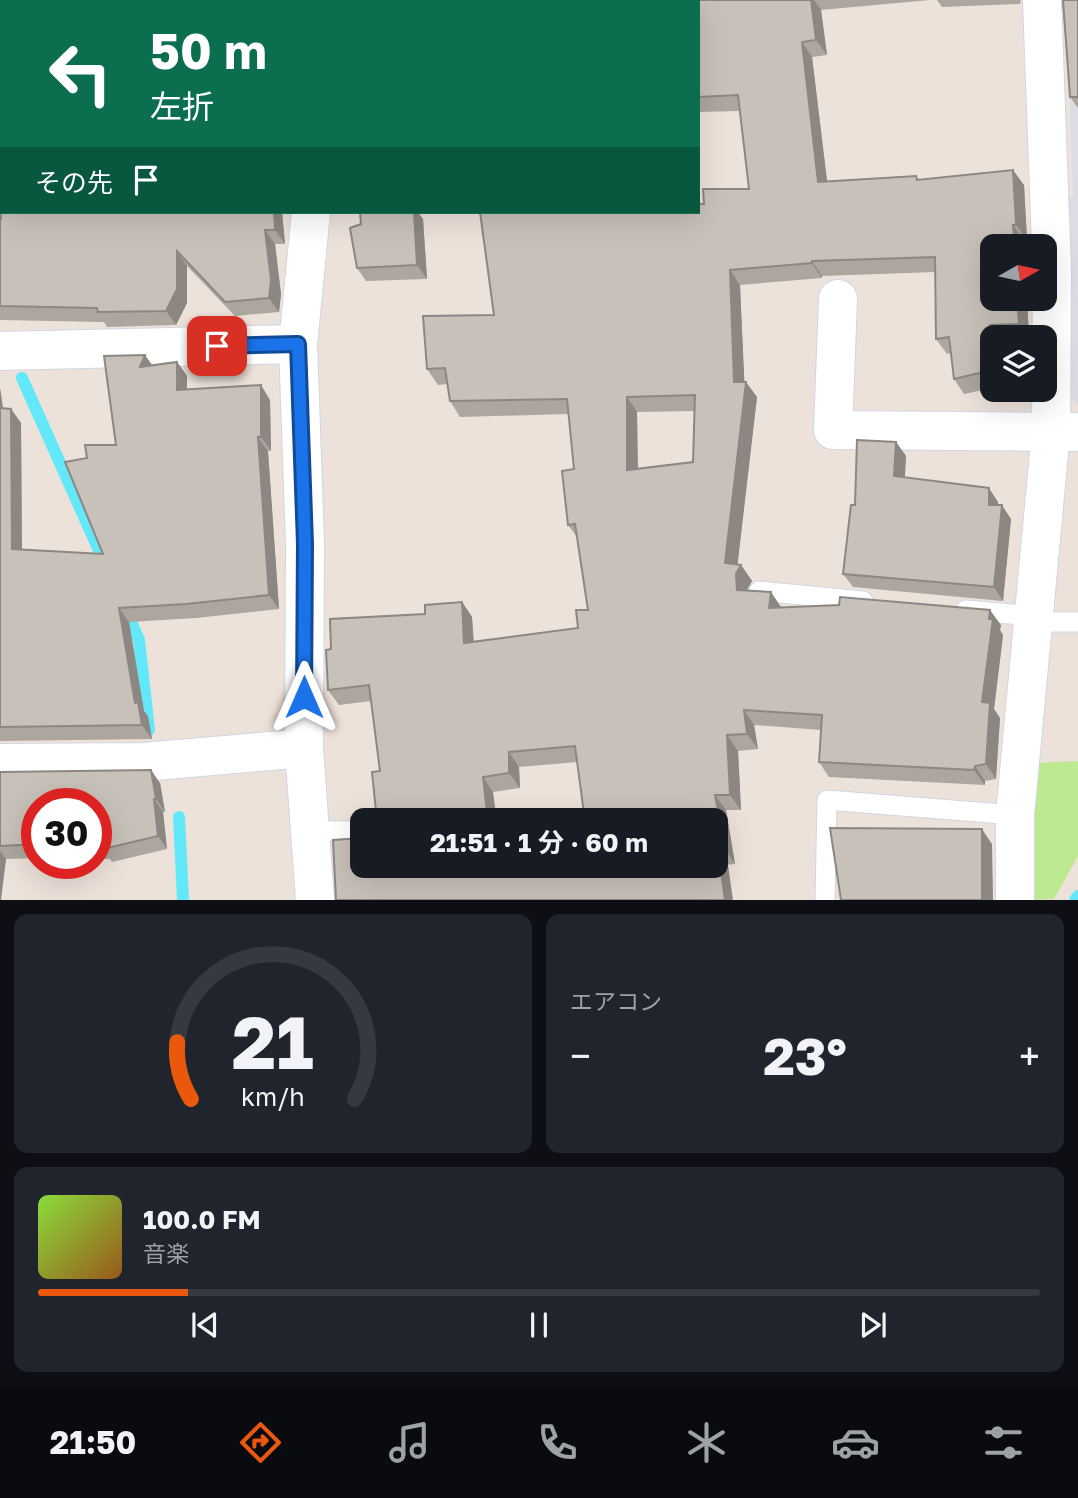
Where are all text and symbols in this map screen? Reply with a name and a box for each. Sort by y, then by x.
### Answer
text: 50 m [150,21,267,80]
icon: left [35,28,126,119]
text: 左折 [150,87,214,125]
icon: arrive [127,161,165,199]
text: その先 [35,167,113,198]
north arrow [980,234,1057,312]
map controls [980,234,1057,402]
pin [187,316,247,376]
button: layers [980,325,1057,402]
icon: arrive [198,327,236,365]
position arrow [267,660,341,734]
speed limit sign: 30 [21,788,112,879]
text: 21:51 · 1 分 · 60 m [430,827,648,858]
text: エアコン [570,987,662,1015]
text: 21 [232,999,314,1086]
text: 23° [763,1024,847,1086]
text: − [570,1033,591,1078]
text: + [1019,1033,1040,1078]
text: km/h [241,1081,305,1112]
text: 100.0 FM [143,1204,261,1235]
text: 音楽 [143,1239,189,1267]
icon: previous [186,1306,224,1344]
icon: pause [520,1306,558,1344]
icon: next [854,1306,892,1344]
icon: directions [236,1418,285,1467]
icon: music [385,1418,434,1467]
icon: phone [533,1418,582,1467]
icon: climate [682,1418,731,1467]
icon: car [831,1418,880,1467]
icon: filters [979,1418,1028,1467]
text: 21:50 [50,1423,136,1461]

